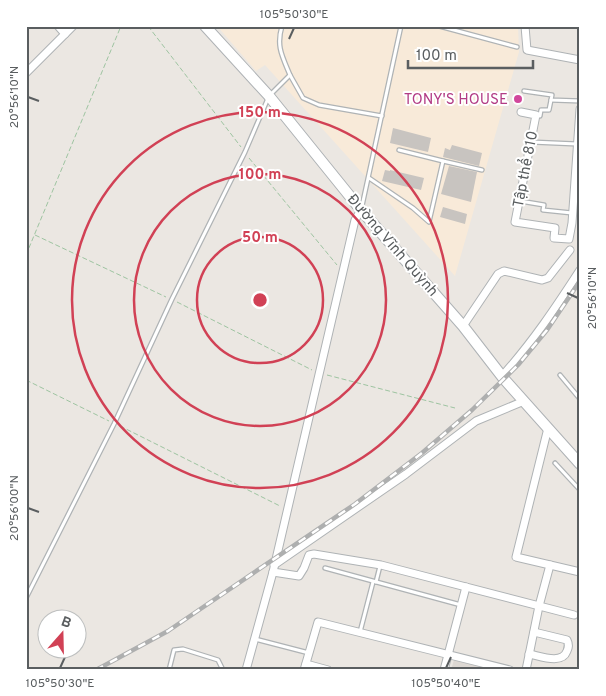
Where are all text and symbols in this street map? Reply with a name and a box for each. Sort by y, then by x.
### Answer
text: 105°50'30"E [259,7,329,23]
scale bar [408,38,534,70]
text: 100 m [416,47,457,66]
text: 20°56'10"N [7,66,23,128]
place label: TONY'S HOUSE [404,91,508,110]
marker: TONY'S HOUSE [512,93,524,105]
text: 150 m [239,104,281,123]
street label: Tập thể 810 [508,129,543,209]
text: 100 m [239,166,281,185]
street label: Đường Vĩnh Quỳnh [342,191,442,301]
text: 50 m [242,229,278,248]
text: 20°56'10"N [585,267,601,329]
centre of rings [251,291,269,309]
text: 20°56'00"N [7,475,23,541]
north arrow [38,608,88,658]
text: B [58,614,73,633]
text: 105°50'30"E [25,676,95,692]
text: 105°50'40"E [411,676,481,692]

